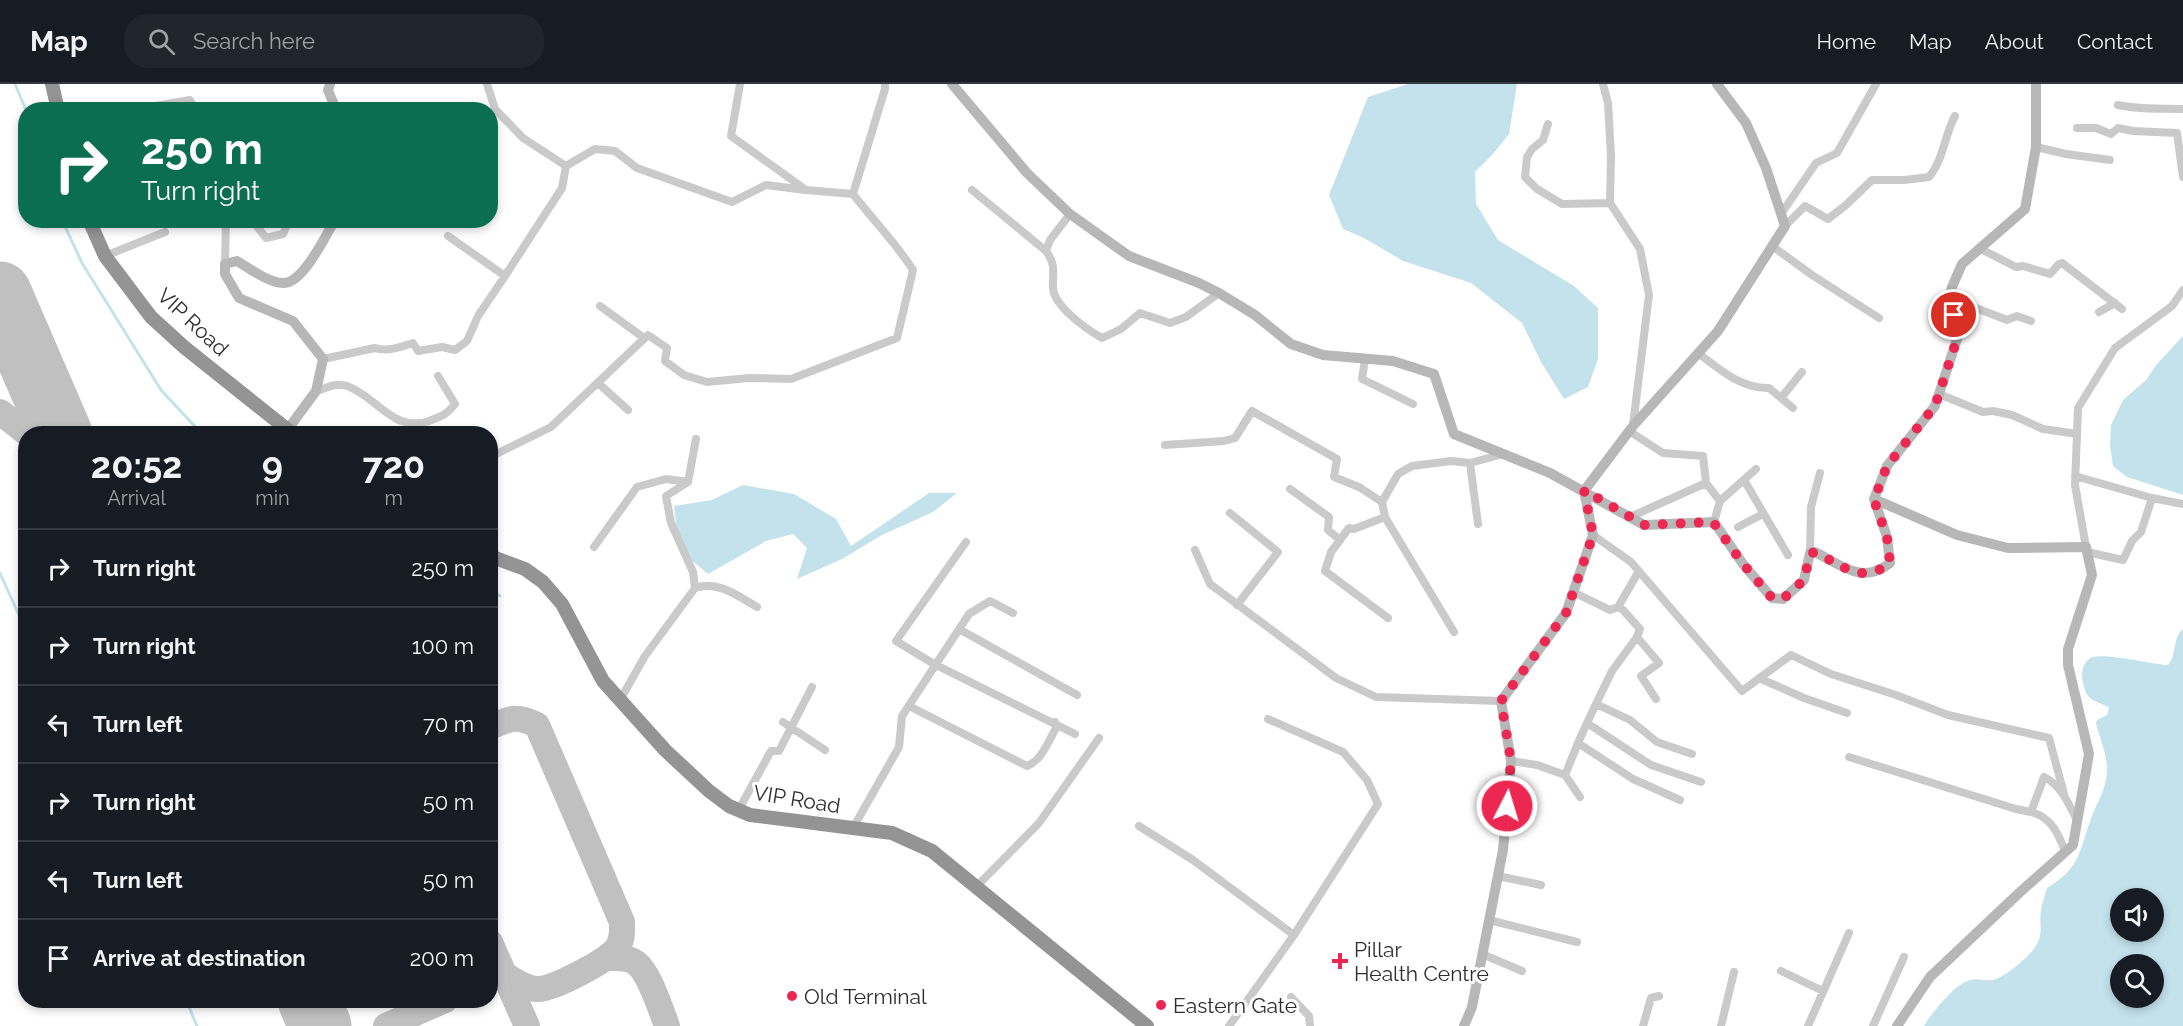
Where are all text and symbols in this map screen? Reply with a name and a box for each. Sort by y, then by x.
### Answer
search box [124,14,544,68]
text: Map [30,25,88,58]
icon: search [145,25,178,58]
text: Search here [193,28,315,54]
text: Home [1817,29,1876,54]
text: Map [1909,29,1952,54]
text: About [1985,29,2044,54]
text: Contact [2077,29,2153,54]
text: 250 m [141,125,263,174]
icon: right [42,126,120,204]
text: Turn right [141,175,260,206]
street label: VIP Road [152,283,234,361]
pin [1928,289,1979,340]
icon: arrive [1937,298,1970,331]
text: 20:52 [91,444,182,486]
text: 9 [262,444,283,486]
text: 720 [363,444,425,486]
text: Arrival [107,486,166,510]
text: min [255,486,290,510]
text: m [385,486,403,510]
icon: right [42,552,75,585]
text: Turn right [93,555,196,581]
text: 250 m [411,555,474,581]
icon: right [42,630,75,663]
text: Turn right [93,633,196,659]
text: 100 m [412,633,474,659]
icon: left [42,708,75,741]
text: Turn left [93,711,183,737]
text: 70 m [423,711,474,737]
position arrow [1475,774,1539,838]
street label: VIP Road [752,780,842,818]
icon: right [42,786,75,819]
text: Turn right [93,789,196,815]
text: 50 m [423,789,474,815]
icon: left [42,864,75,897]
text: Turn left [93,867,183,893]
text: 50 m [423,867,474,893]
map controls [2110,888,2164,1008]
button: sound [2110,888,2164,942]
place label: Pillar Health Centre [1354,937,1489,986]
icon: arrive [42,942,75,975]
text: Arrive at destination [93,945,306,971]
text: 200 m [410,945,474,971]
marker: Pillar Health Centre [1331,952,1349,970]
button: search [2110,954,2164,1008]
place label: Old Terminal [804,984,927,1009]
marker: Old Terminal [785,989,799,1003]
place label: Eastern Gate [1173,993,1297,1018]
marker: Eastern Gate [1154,998,1168,1012]

